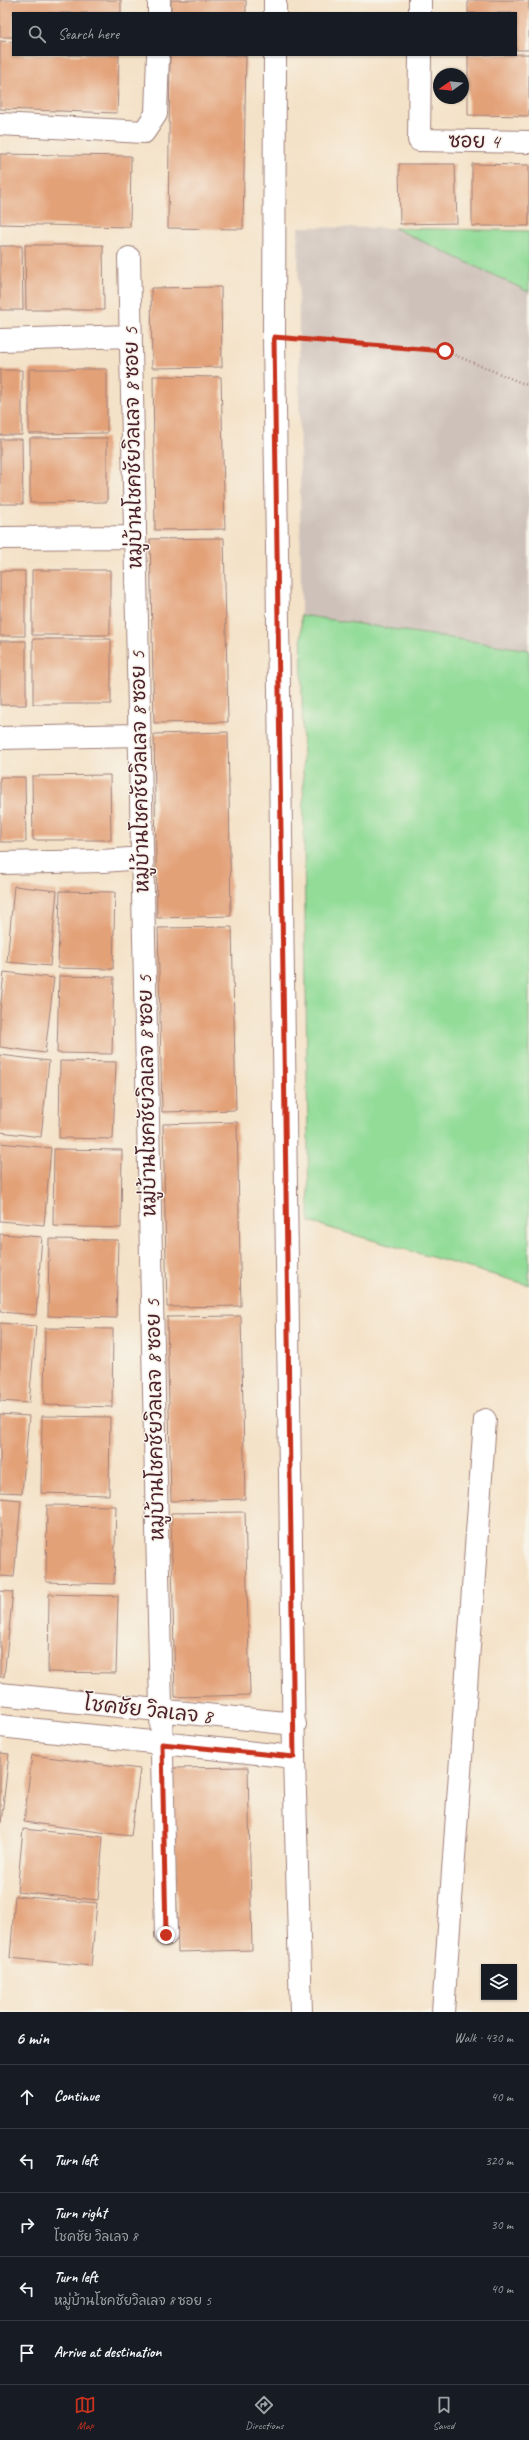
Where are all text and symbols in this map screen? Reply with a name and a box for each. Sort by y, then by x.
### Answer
search box [12,12,517,56]
icon: search [26,23,48,45]
text: Search here [58,25,119,44]
north arrow [433,68,469,104]
street label: ซอย 4 [448,128,502,154]
street label: หมู่บ้านโชคชัยวิลเลจ 8 ซอย 5 [117,326,151,569]
route start [436,342,454,360]
street label: หมู่บ้านโชคชัยวิลเลจ 8 ซอย 5 [124,650,158,893]
street label: หมู่บ้านโชคชัยวิลเลจ 8 ซอย 5 [131,974,165,1217]
street label: หมู่บ้านโชคชัยวิลเลจ 8 ซอย 5 [139,1298,173,1541]
street label: โชคชัย วิลเลจ 8 [83,1690,215,1729]
route end [157,1926,175,1944]
map controls [481,1964,517,2000]
button: layers [481,1964,517,2000]
text: 6 min [16,2028,49,2049]
text: Walk · 430 m [454,2030,513,2046]
icon: ahead [16,2086,38,2108]
text: Continue [54,2087,99,2106]
text: 40 m [491,2089,513,2105]
icon: left [16,2150,38,2172]
text: Turn left [54,2151,97,2170]
text: 320 m [485,2153,513,2169]
text: Turn right [54,2204,107,2223]
icon: right [16,2214,38,2236]
text: 30 m [491,2217,513,2233]
text: โชคชัย วิลเลจ 8 [54,2229,138,2245]
text: Turn left [54,2268,97,2287]
icon: left [16,2278,38,2300]
text: 40 m [491,2281,513,2297]
text: หมู่บ้านโชคชัยวิลเลจ 8 ซอย 5 [54,2293,211,2309]
icon: arrive [16,2342,38,2364]
text: Arrive at destination [54,2343,161,2362]
tab: Map [74,2394,96,2432]
tab: Directions [245,2394,284,2432]
tab: Saved [433,2394,455,2432]

